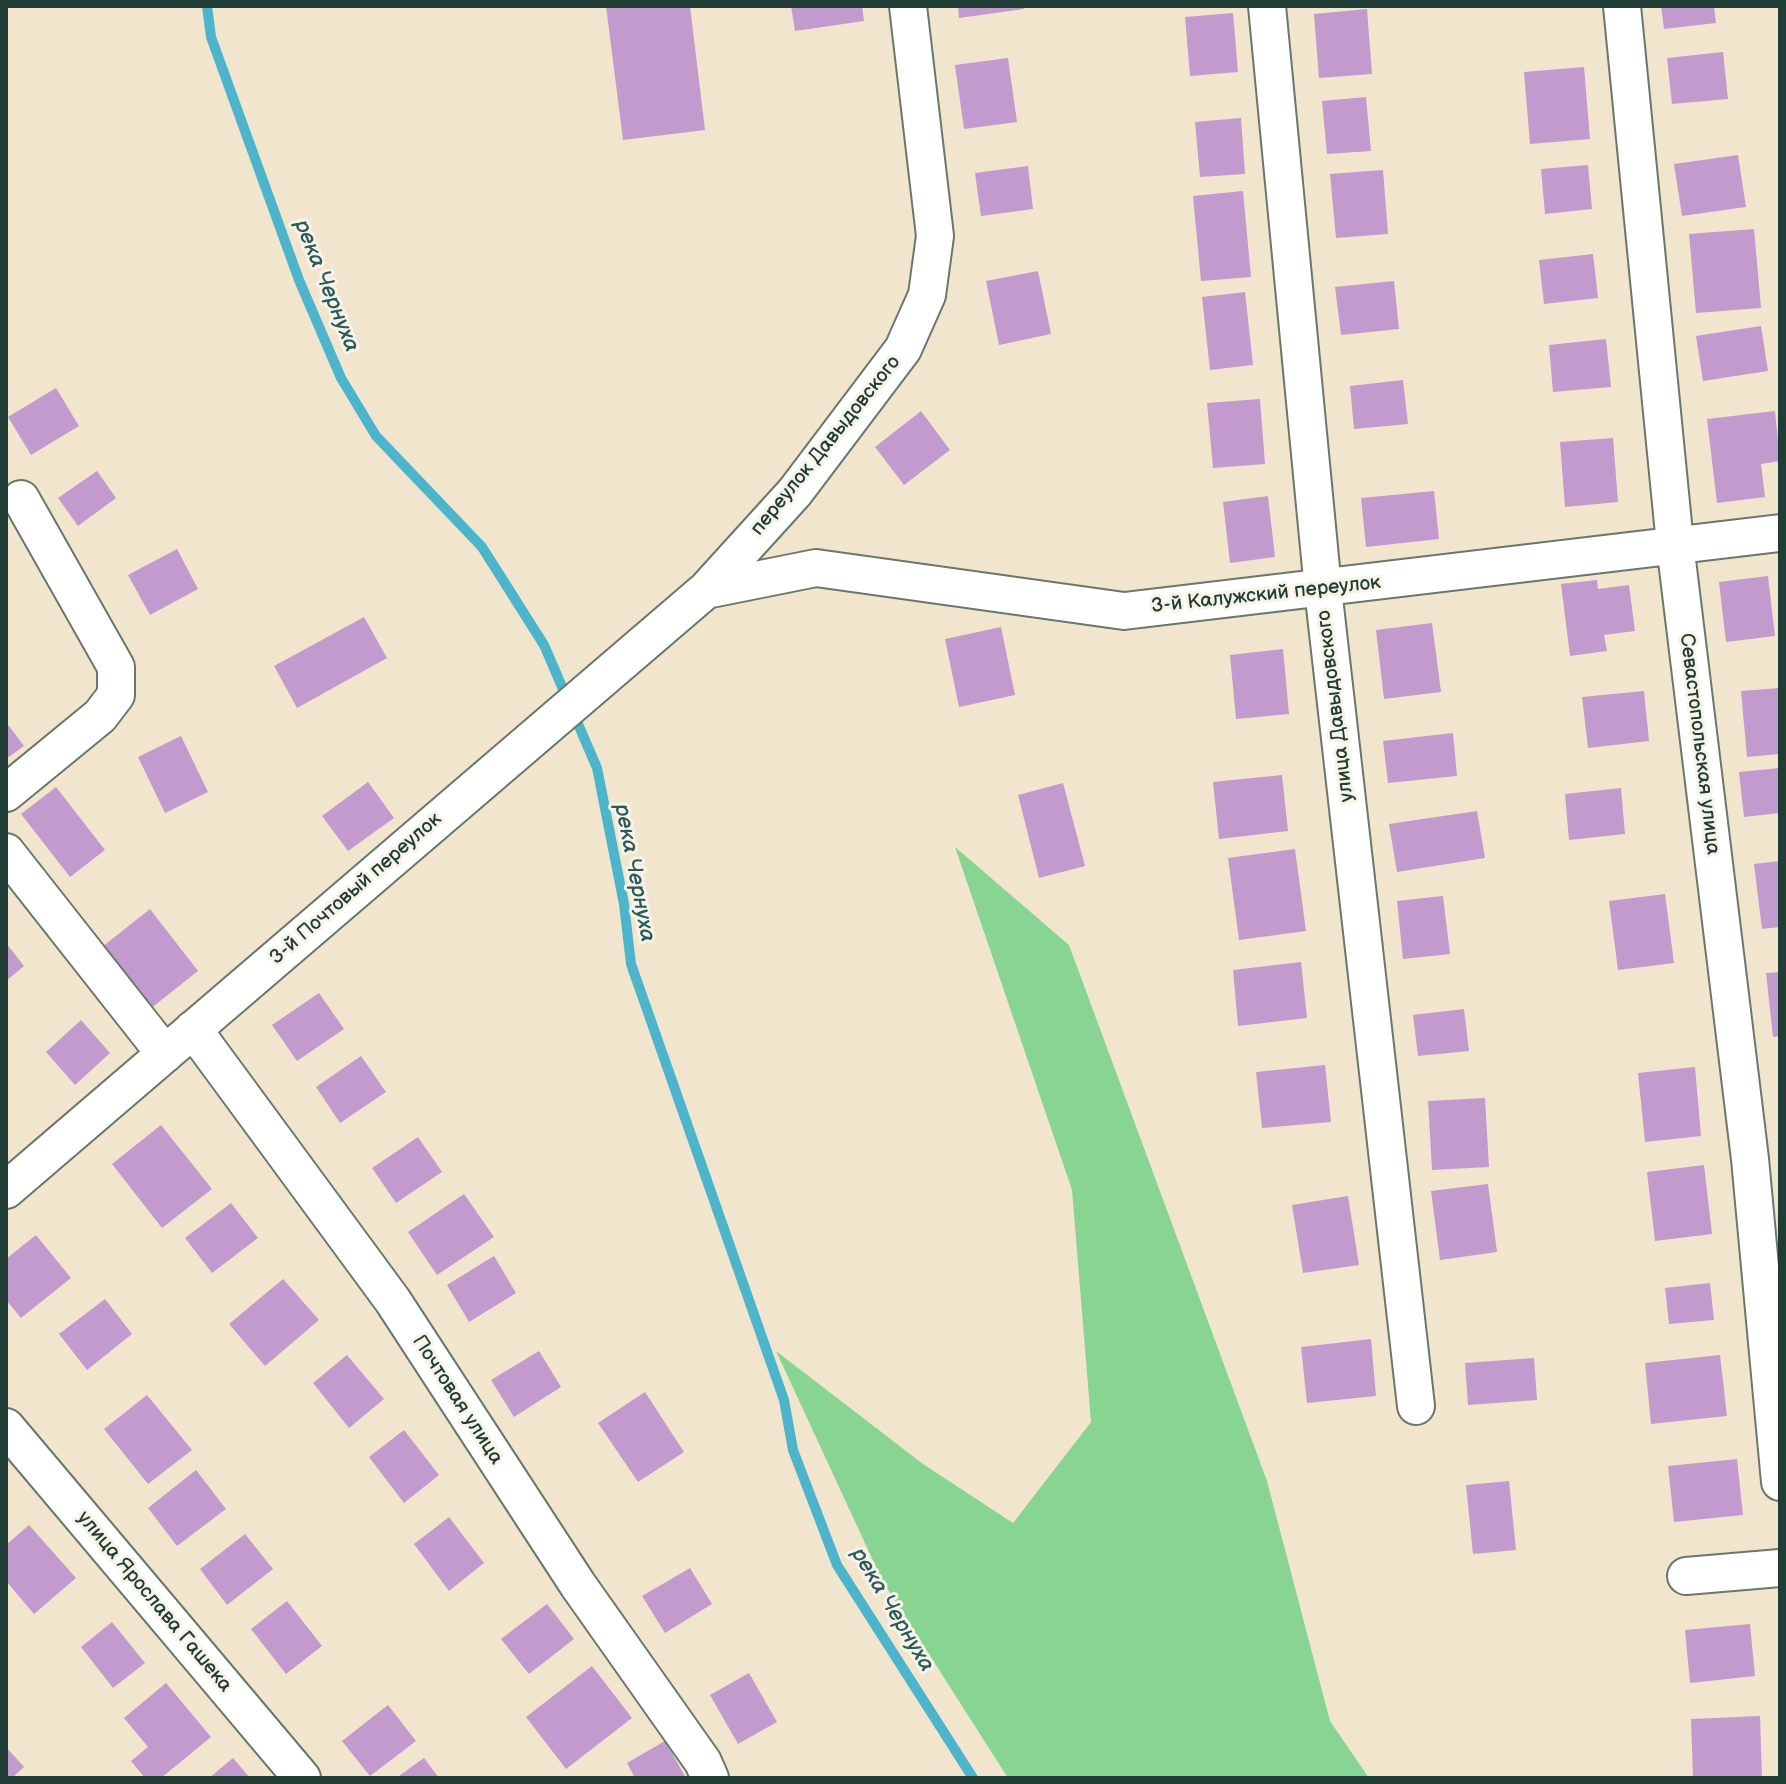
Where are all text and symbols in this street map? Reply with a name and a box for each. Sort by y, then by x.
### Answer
water label: река Чернуха [288,216,364,356]
street label: переулок Давыдовского [746,351,906,541]
street label: 3-й Калужский переулок [1150,571,1382,619]
street label: улица Давыдовского [1312,609,1360,803]
street label: Севастопольская улица [1674,632,1724,856]
water label: река Чернуха [608,802,660,944]
street label: 3-й Почтовый переулок [265,808,447,970]
street label: Почтовая улица [406,1331,508,1469]
street label: улица Ярослава Гашека [71,1507,237,1697]
water label: река Чернуха [845,1543,939,1677]

